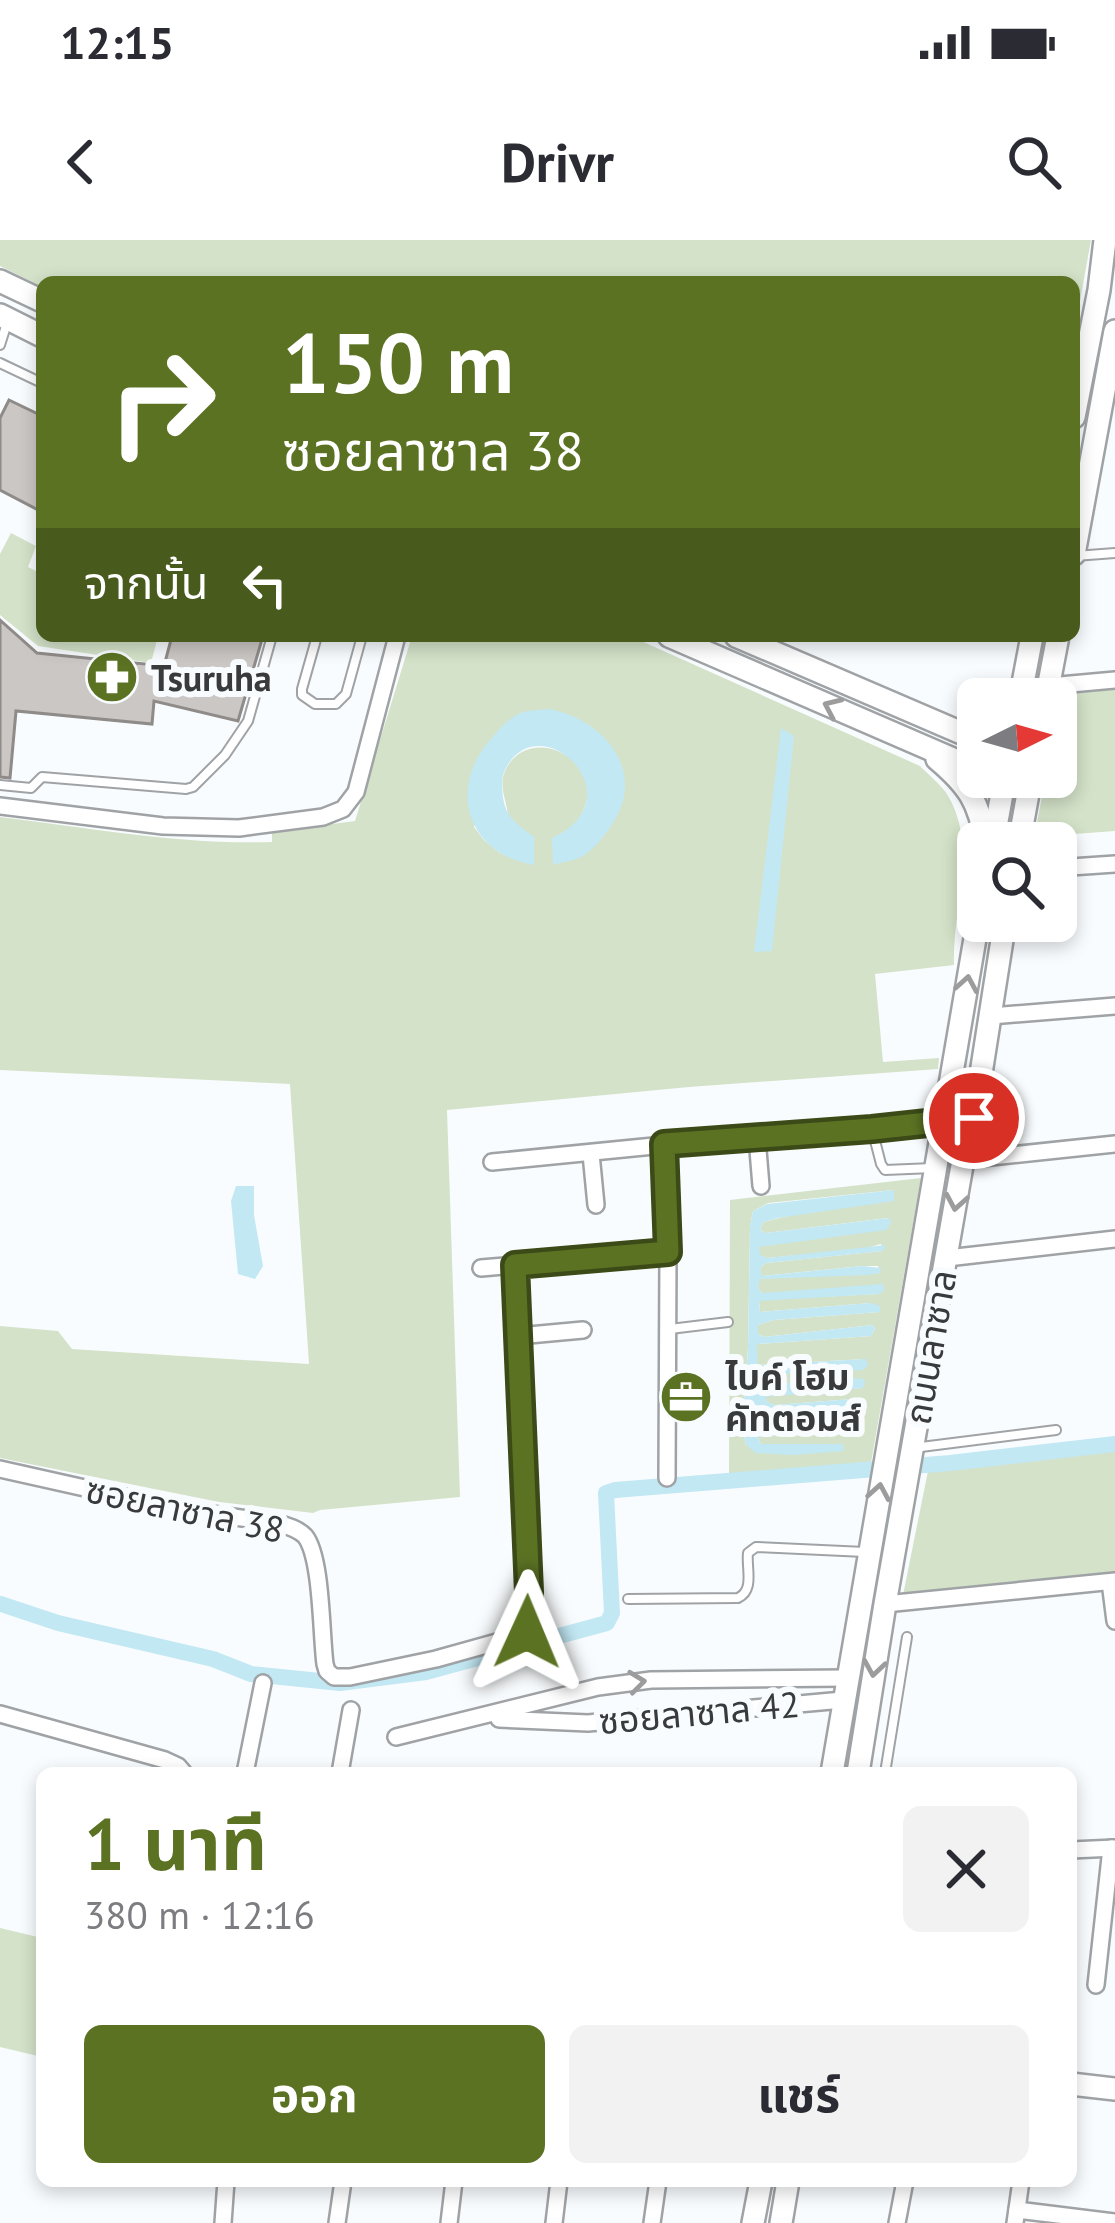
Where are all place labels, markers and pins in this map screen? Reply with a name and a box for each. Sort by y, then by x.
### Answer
pharmacy icon: Tsuruha [84,649,140,705]
place label: Tsuruha [151,654,272,701]
pin [923,1067,1025,1169]
place label: ไบค์ โฮม คัทตอมส์ [725,1353,861,1441]
office icon: ไบค์ โฮม คัทตอมส์ [658,1369,714,1425]

